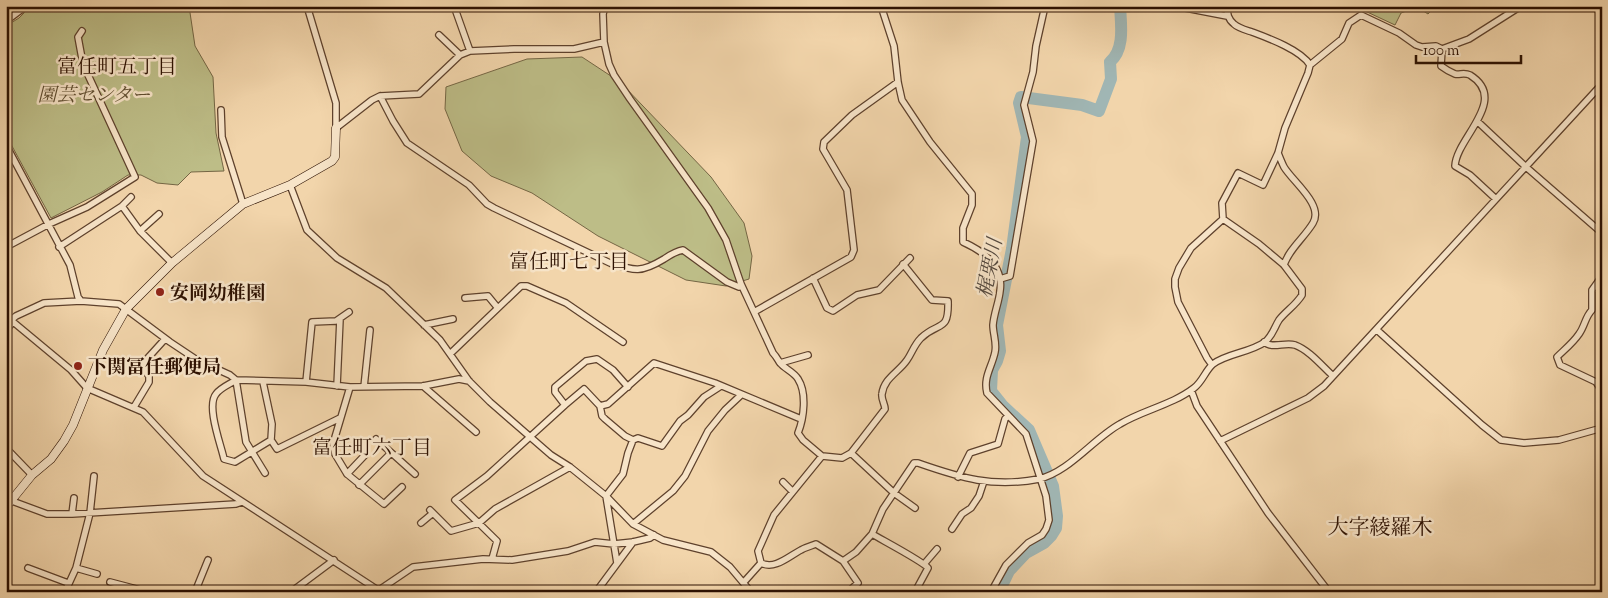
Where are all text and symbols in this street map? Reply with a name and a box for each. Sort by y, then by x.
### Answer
scale bar [1416,32,1520,64]
text: 100 m [1423,41,1460,62]
district label: 富任町五丁目 [57,54,177,83]
park label: 園芸センター [37,83,151,110]
water label: 梶栗川 [971,234,1012,301]
district label: 富任町七丁目 [509,249,629,278]
place label: 安岡幼稚園 [170,281,265,308]
marker: 安岡幼稚園 [154,286,166,298]
place label: 下関冨任郵便局 [88,355,221,382]
marker: 下関冨任郵便局 [72,360,84,372]
district label: 富任町六丁目 [312,435,432,464]
district label: 大字綾羅木 [1328,514,1433,544]

